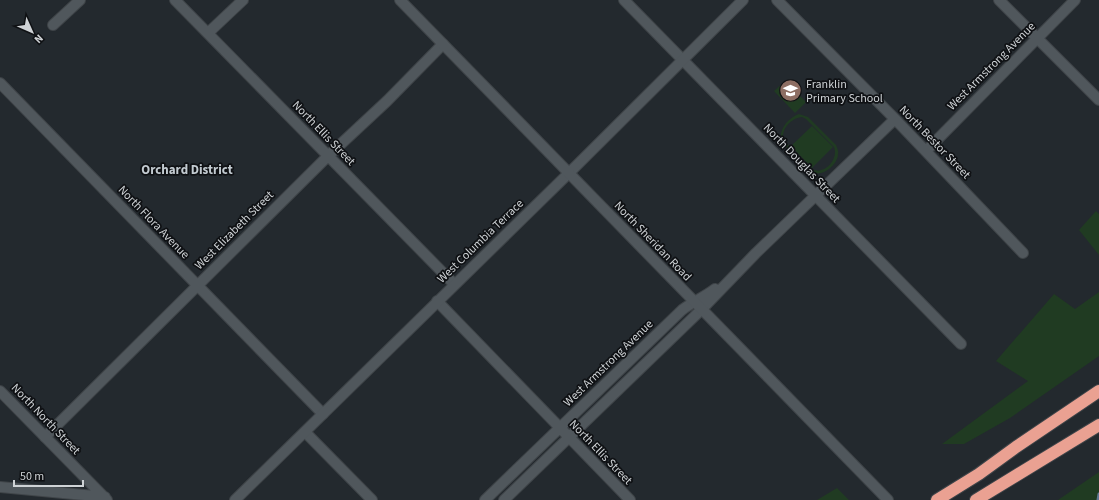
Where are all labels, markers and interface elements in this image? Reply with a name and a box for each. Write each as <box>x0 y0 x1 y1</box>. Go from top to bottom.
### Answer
north arrow <box>12 12 52 52</box>
street label: West Armstrong Avenue <box>943 18 1039 114</box>
text: N <box>31 31 47 47</box>
place label: Franklin Primary School <box>806 76 883 107</box>
school or university icon: Franklin Primary School <box>778 78 804 104</box>
street label: North Ellis Street <box>288 97 359 170</box>
street label: North Bestor Street <box>895 102 974 183</box>
street label: North Douglas Street <box>759 120 844 207</box>
district label: Orchard District <box>141 161 233 179</box>
street label: North Flora Avenue <box>114 182 193 263</box>
street label: West Elizabeth Street <box>191 187 278 274</box>
street label: West Columbia Terrace <box>433 195 527 287</box>
street label: North Sheridan Road <box>610 198 695 285</box>
street label: West Armstrong Avenue <box>560 316 657 411</box>
street label: North North Street <box>7 380 84 459</box>
street label: North Ellis Street <box>565 416 636 489</box>
scale bar <box>14 462 83 488</box>
text: 50 m <box>20 468 44 485</box>

